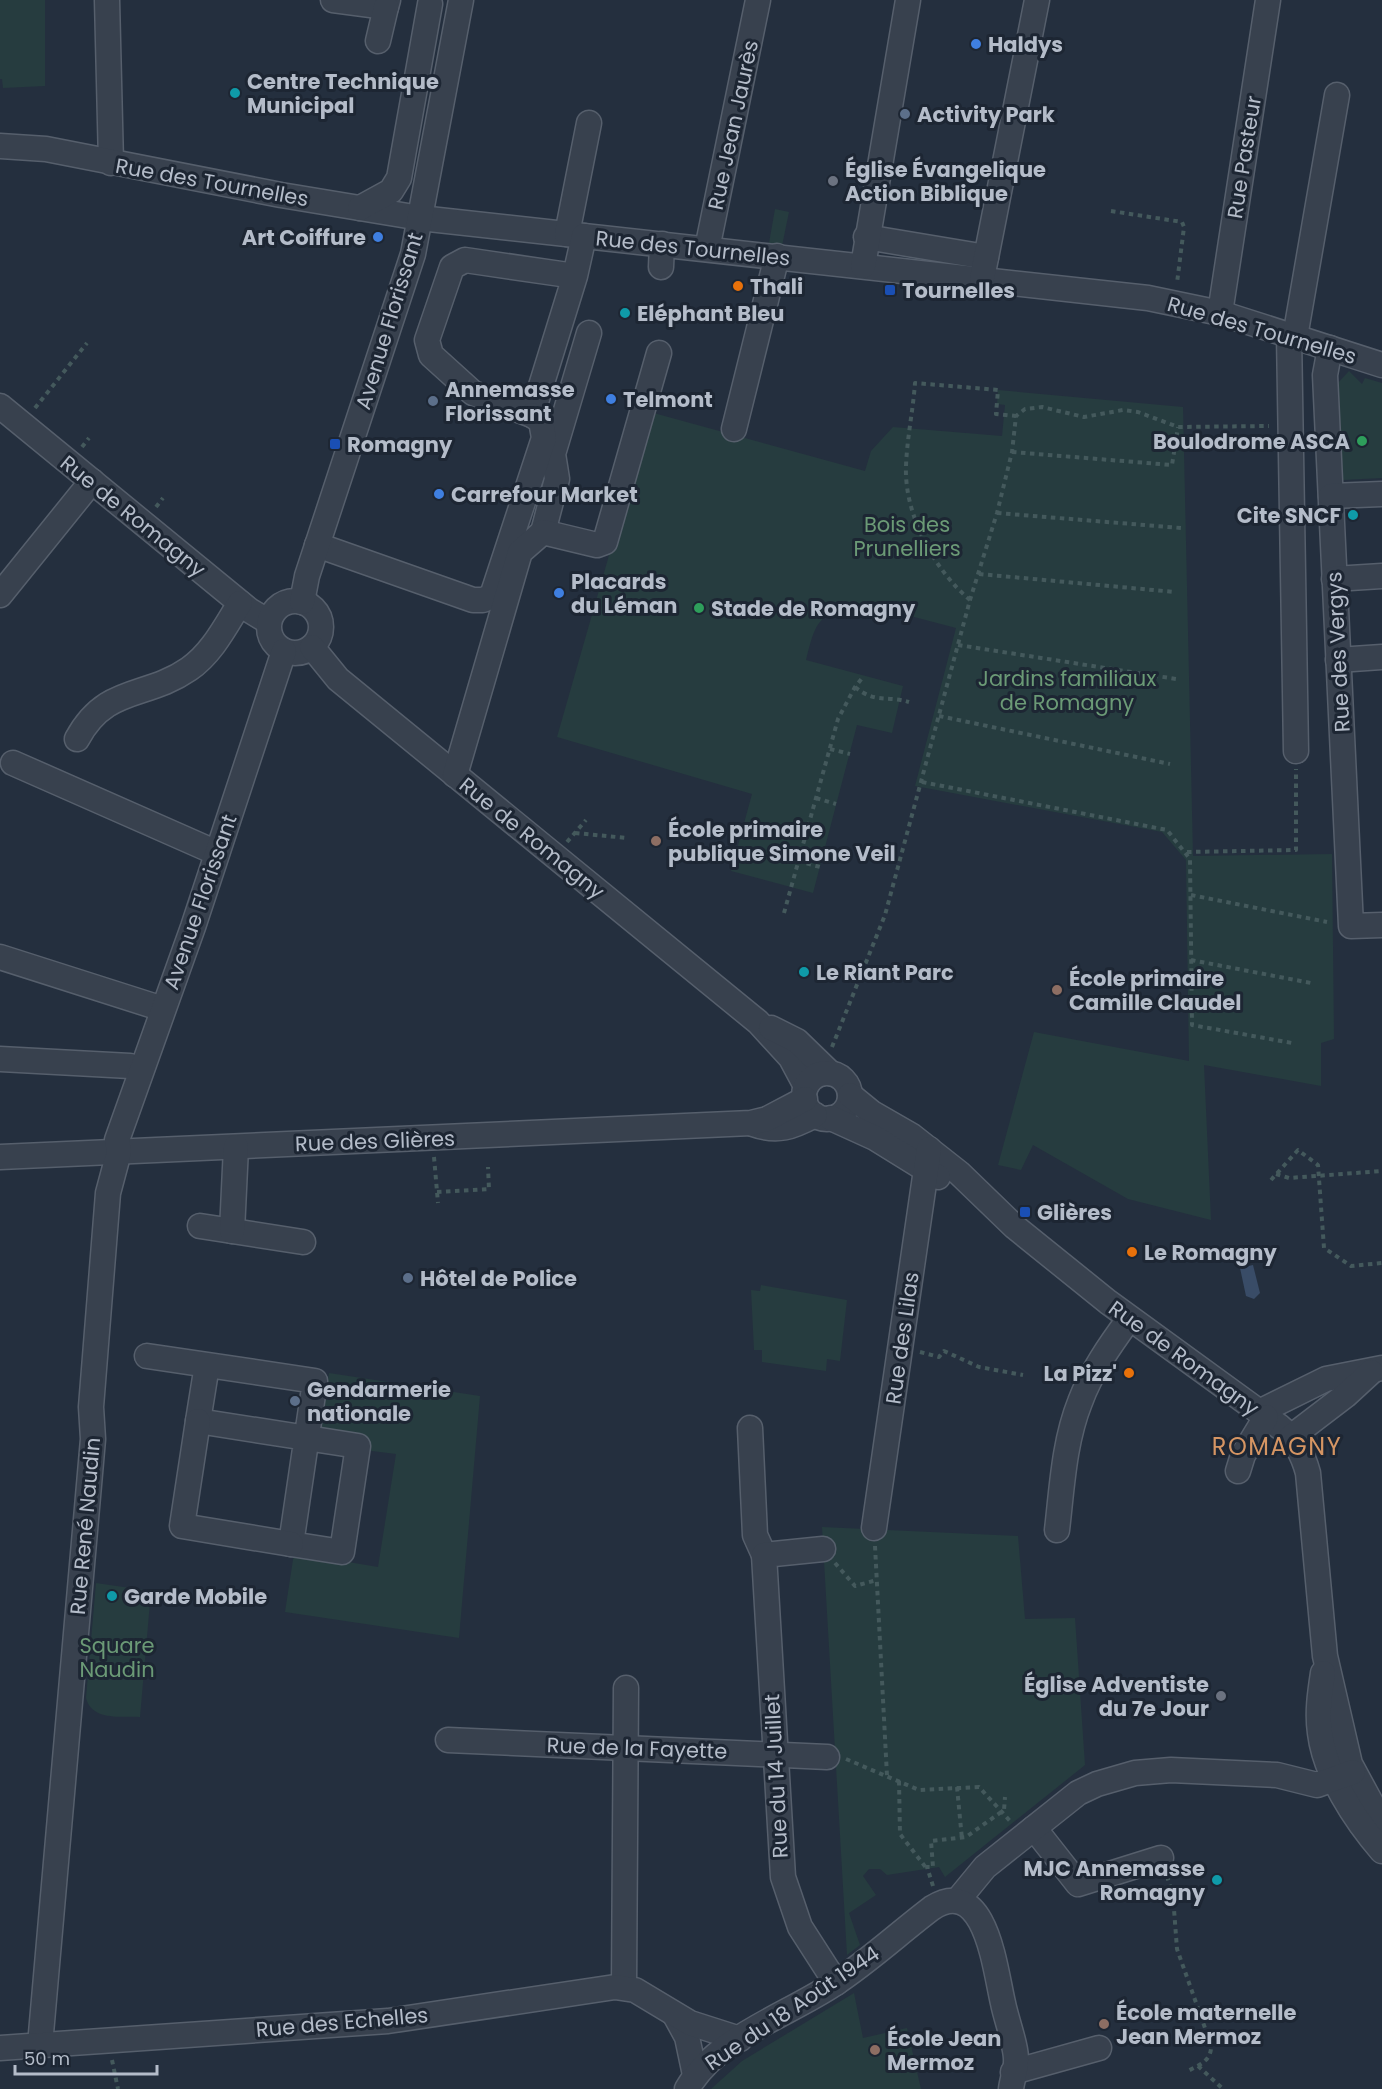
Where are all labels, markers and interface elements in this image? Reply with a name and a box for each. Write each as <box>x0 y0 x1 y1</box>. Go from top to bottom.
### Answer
place label: Haldys <box>988 30 1063 59</box>
street label: Rue Jean Jaurès <box>701 37 765 213</box>
marker: Haldys <box>969 37 983 51</box>
place label: Centre Technique Municipal <box>247 67 439 120</box>
marker: Centre Technique Municipal <box>228 86 242 100</box>
street label: Rue Pasteur <box>1220 93 1268 221</box>
place label: Activity Park <box>917 100 1055 129</box>
marker: Activity Park <box>898 107 912 121</box>
street label: Rue des Tournelles <box>113 151 311 213</box>
place label: Église Évangelique Action Biblique <box>845 155 1046 208</box>
marker: Église Évangelique Action Biblique <box>826 174 840 188</box>
place label: Art Coiffure <box>242 223 366 252</box>
street label: Rue des Tournelles <box>594 223 792 273</box>
street label: Avenue Florissant <box>348 229 430 413</box>
marker: Art Coiffure <box>371 230 385 244</box>
place label: Thali <box>750 272 803 301</box>
place label: Tournelles <box>902 276 1015 305</box>
marker: Thali <box>731 279 745 293</box>
marker: Tournelles <box>883 283 897 297</box>
street label: Rue des Tournelles <box>1164 289 1360 371</box>
place label: Eléphant Bleu <box>637 299 784 328</box>
marker: Eléphant Bleu <box>618 306 632 320</box>
place label: Annemasse Florissant <box>445 375 575 428</box>
place label: Telmont <box>623 385 713 414</box>
marker: Telmont <box>604 392 618 406</box>
marker: Annemasse Florissant <box>426 394 440 408</box>
place label: Boulodrome ASCA <box>1153 427 1351 456</box>
place label: Romagny <box>347 430 453 459</box>
marker: Boulodrome ASCA <box>1355 434 1369 448</box>
marker: Romagny <box>328 437 342 451</box>
street label: Rue de Romagny <box>54 448 212 584</box>
place label: Carrefour Market <box>451 480 638 509</box>
marker: Carrefour Market <box>432 487 446 501</box>
place label: Cite SNCF <box>1237 501 1341 530</box>
marker: Cite SNCF <box>1346 508 1360 522</box>
park label: Bois des Prunelliers <box>853 510 961 563</box>
place label: Placards du Léman <box>571 567 677 620</box>
street label: Rue des Vergys <box>1319 571 1357 733</box>
marker: Placards du Léman <box>552 586 566 600</box>
place label: Stade de Romagny <box>711 594 916 623</box>
marker: Stade de Romagny <box>692 601 706 615</box>
park label: Jardins familiaux de Romagny <box>978 664 1156 717</box>
street label: Rue de Romagny <box>453 770 611 906</box>
street label: Avenue Florissant <box>156 810 244 994</box>
place label: École primaire publique Simone Veil <box>668 815 896 868</box>
marker: École primaire publique Simone Veil <box>649 834 663 848</box>
place label: Le Riant Parc <box>816 958 954 987</box>
place label: École primaire Camille Claudel <box>1069 964 1241 1017</box>
marker: Le Riant Parc <box>797 965 811 979</box>
marker: École primaire Camille Claudel <box>1050 983 1064 997</box>
street label: Rue des Glières <box>294 1124 456 1158</box>
place label: Glières <box>1037 1198 1112 1227</box>
marker: Glières <box>1018 1205 1032 1219</box>
place label: Le Romagny <box>1144 1238 1277 1267</box>
marker: Le Romagny <box>1125 1245 1139 1259</box>
place label: Hôtel de Police <box>420 1264 577 1293</box>
street label: Rue des Lilas <box>878 1270 926 1406</box>
marker: Hôtel de Police <box>401 1271 415 1285</box>
street label: Rue de Romagny <box>1103 1294 1265 1422</box>
place label: La Pizz' <box>1044 1359 1117 1388</box>
marker: La Pizz' <box>1122 1366 1136 1380</box>
place label: Gendarmerie nationale <box>307 1375 451 1428</box>
marker: Gendarmerie nationale <box>288 1394 302 1408</box>
district label: ROMAGNY <box>1212 1430 1342 1463</box>
street label: Rue René Naudin <box>63 1436 107 1616</box>
place label: Garde Mobile <box>124 1582 267 1611</box>
marker: Garde Mobile <box>105 1589 119 1603</box>
park label: Square Naudin <box>79 1631 155 1684</box>
place label: Église Adventiste du 7e Jour <box>1024 1670 1209 1723</box>
marker: Église Adventiste du 7e Jour <box>1214 1689 1228 1703</box>
street label: Rue du 14 Juillet <box>757 1693 795 1859</box>
street label: Rue de la Fayette <box>546 1730 728 1766</box>
place label: MJC Annemasse Romagny <box>1024 1854 1206 1907</box>
marker: MJC Annemasse Romagny <box>1210 1873 1224 1887</box>
street label: Rue du 18 Août 1944 <box>699 1939 885 2077</box>
place label: École maternelle Jean Mermoz <box>1116 1998 1296 2051</box>
street label: Rue des Echelles <box>255 2000 429 2044</box>
marker: École maternelle Jean Mermoz <box>1097 2017 1111 2031</box>
place label: École Jean Mermoz <box>887 2024 1002 2077</box>
scale bar <box>15 2038 158 2076</box>
marker: École Jean Mermoz <box>868 2043 882 2057</box>
text: 50 m <box>24 2046 70 2071</box>

